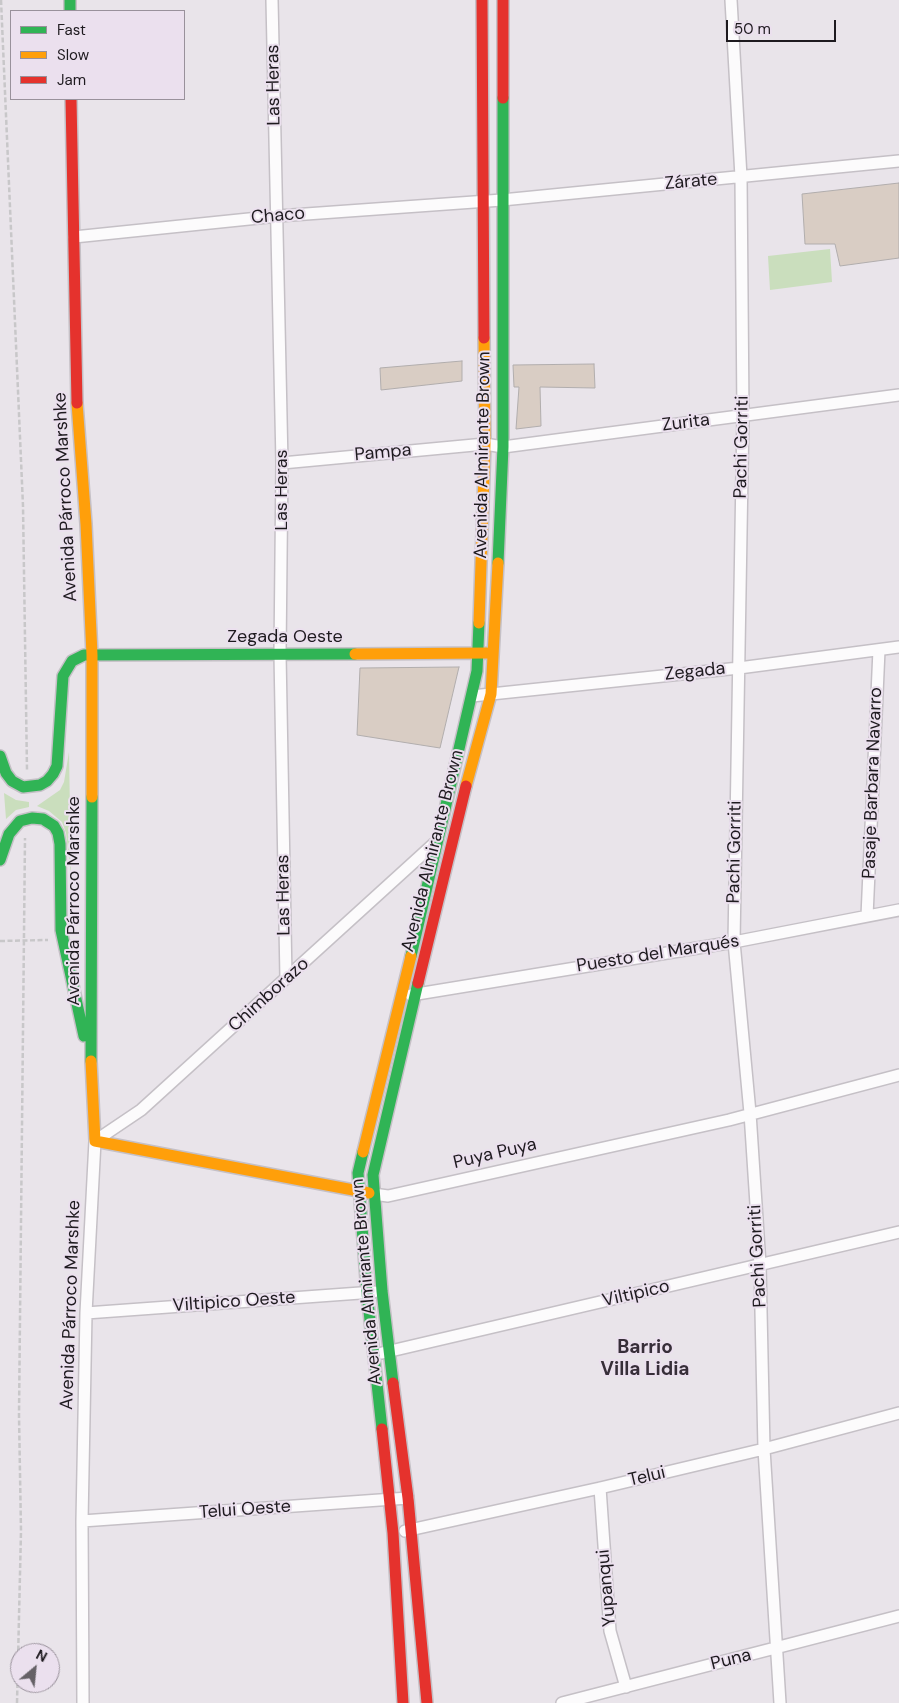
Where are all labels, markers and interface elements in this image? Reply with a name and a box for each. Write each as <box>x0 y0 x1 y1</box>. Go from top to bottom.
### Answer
legend <box>10 10 185 100</box>
scale bar <box>729 10 839 42</box>
text: 50 m <box>734 19 771 39</box>
text: Fast <box>57 20 86 40</box>
street label: Las Heras <box>262 44 286 126</box>
text: Slow <box>57 45 89 65</box>
text: Jam <box>57 70 86 90</box>
street label: Zárate <box>664 169 718 195</box>
street label: Chaco <box>250 203 306 229</box>
street label: Avenida Almirante Brown <box>470 351 496 559</box>
street label: Avenida Párroco Marshke <box>50 392 82 602</box>
street label: Pachi Gorriti <box>730 395 754 499</box>
street label: Zurita <box>661 409 711 437</box>
street label: Pampa <box>354 440 412 466</box>
street label: Las Heras <box>271 449 293 531</box>
street label: Zegada Oeste <box>227 626 343 648</box>
street label: Zegada <box>664 658 726 686</box>
street label: Pasaje Barbara Navarro <box>859 687 887 879</box>
street label: Avenida Almirante Brown <box>397 748 469 954</box>
street label: Avenida Párroco Marshke <box>63 796 85 1006</box>
street label: Pachi Gorriti <box>723 800 747 904</box>
street label: Las Heras <box>272 854 296 936</box>
street label: Puesto del Marqués <box>575 930 741 978</box>
street label: Chimborazo <box>224 953 314 1037</box>
street label: Puya Puya <box>451 1134 539 1174</box>
street label: Avenida Almirante Brown <box>347 1178 387 1386</box>
street label: Avenida Párroco Marshke <box>57 1200 85 1410</box>
street label: Pachi Gorriti <box>745 1204 771 1308</box>
street label: Viltipico <box>600 1276 672 1312</box>
street label: Viltipico Oeste <box>172 1287 296 1317</box>
district label: Barrio Villa Lidia <box>601 1337 689 1381</box>
street label: Telui <box>626 1462 668 1492</box>
street label: Telui Oeste <box>198 1496 292 1524</box>
street label: Yupanqui <box>593 1548 621 1628</box>
north arrow <box>10 1643 60 1693</box>
text: N <box>33 1645 50 1666</box>
street label: Puna <box>709 1645 753 1675</box>

